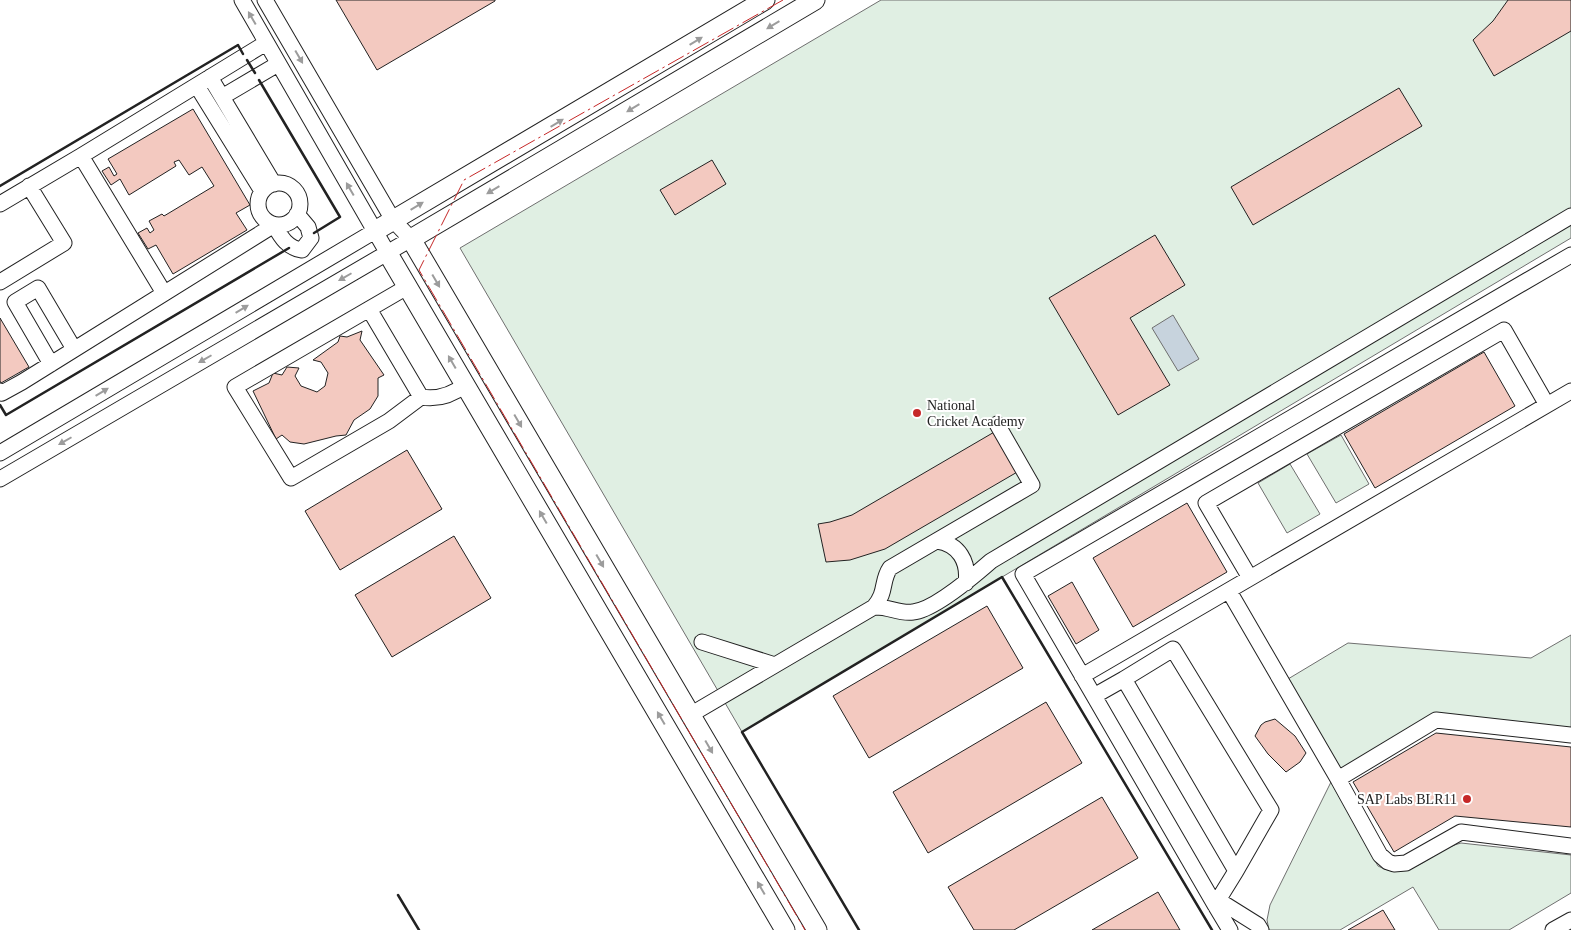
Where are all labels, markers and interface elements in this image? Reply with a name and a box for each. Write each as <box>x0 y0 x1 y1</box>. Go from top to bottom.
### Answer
one-way arrow <box>247 11 256 24</box>
one-way arrow <box>767 20 780 29</box>
one-way arrow <box>690 36 703 45</box>
one-way arrow <box>294 51 303 64</box>
one-way arrow <box>627 103 640 112</box>
one-way arrow <box>550 119 563 128</box>
one-way arrow <box>346 182 355 195</box>
one-way arrow <box>487 186 500 195</box>
one-way arrow <box>410 202 423 211</box>
one-way arrow <box>339 272 352 281</box>
one-way arrow <box>431 275 440 288</box>
one-way arrow <box>236 305 249 314</box>
one-way arrow <box>198 355 211 364</box>
one-way arrow <box>447 355 456 369</box>
one-way arrow <box>96 388 109 397</box>
place label: National Cricket Academy <box>927 398 1025 429</box>
marker: National Cricket Academy <box>911 407 923 419</box>
one-way arrow <box>514 414 522 429</box>
one-way arrow <box>58 437 71 446</box>
one-way arrow <box>538 511 547 524</box>
one-way arrow <box>596 555 605 568</box>
one-way arrow <box>656 711 665 724</box>
one-way arrow <box>705 740 714 753</box>
place label: SAP Labs BLR11 <box>1357 792 1457 807</box>
marker: SAP Labs BLR11 <box>1461 793 1473 805</box>
one-way arrow <box>756 881 765 895</box>

